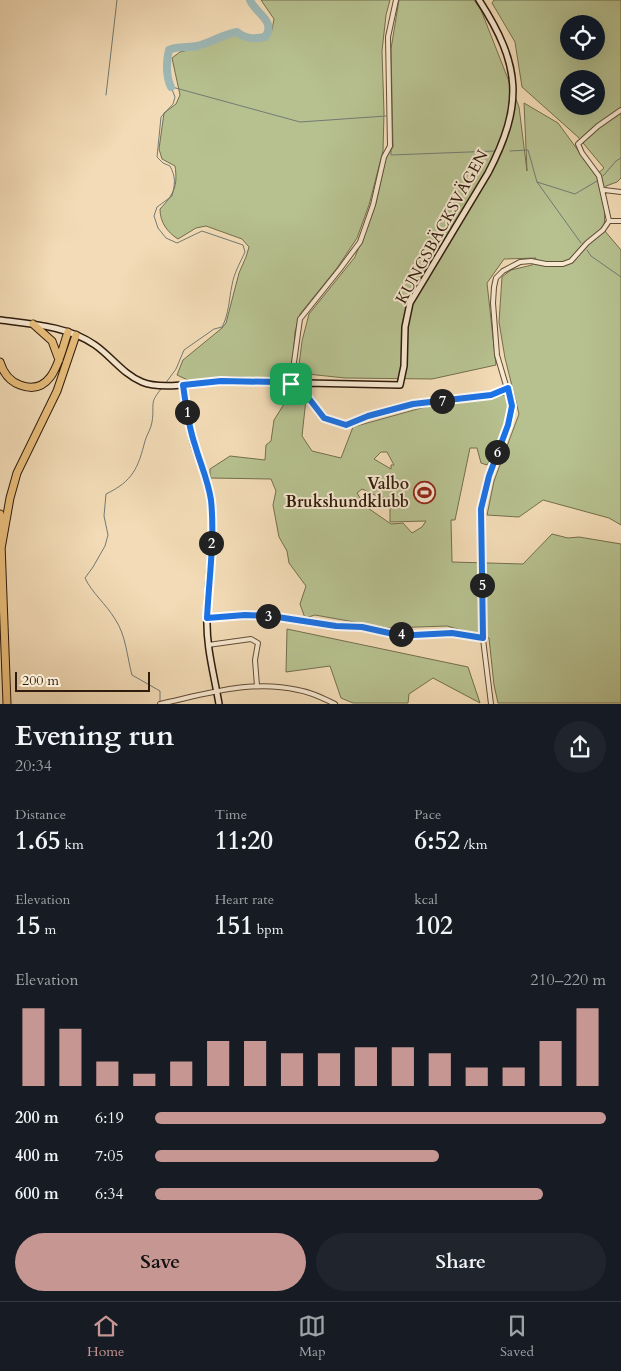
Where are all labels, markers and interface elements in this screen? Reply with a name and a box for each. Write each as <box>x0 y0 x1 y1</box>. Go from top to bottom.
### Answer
map controls <box>560 15 605 115</box>
button: locate <box>560 15 605 60</box>
button: layers <box>560 70 605 115</box>
street label: KUNGSBÄCKSVÄGEN <box>390 146 494 308</box>
pin <box>270 363 312 405</box>
icon: arrive <box>277 370 305 398</box>
pin: 7 <box>430 388 454 414</box>
text: 7 <box>439 392 446 411</box>
pin: 1 <box>174 400 200 424</box>
text: 1 <box>184 403 191 422</box>
pin: 6 <box>484 440 510 464</box>
text: 6 <box>494 443 501 462</box>
place label: Valbo Brukshundklubb <box>285 473 409 513</box>
sports icon: Valbo Brukshundklubb <box>413 481 437 505</box>
pin: 2 <box>198 530 224 556</box>
text: 2 <box>208 534 215 553</box>
pin: 5 <box>470 572 494 598</box>
text: 5 <box>479 576 486 595</box>
pin: 3 <box>256 604 280 628</box>
text: 3 <box>265 607 272 626</box>
pin: 4 <box>388 622 414 646</box>
text: 4 <box>398 625 405 644</box>
scale bar <box>15 668 150 692</box>
text: 200 m <box>22 671 59 690</box>
text: Evening run <box>15 717 174 755</box>
button: share <box>554 721 606 773</box>
text: 20:34 <box>15 755 52 777</box>
text: Distance <box>15 805 66 824</box>
text: Time <box>215 805 247 824</box>
text: Pace <box>414 805 441 824</box>
text: 1.65 <box>15 824 61 858</box>
text: 11:20 <box>215 824 273 858</box>
text: 6:52 <box>414 824 460 858</box>
text: km <box>61 835 84 854</box>
text: /km <box>460 835 488 854</box>
text: Elevation <box>15 890 71 909</box>
text: Heart rate <box>215 890 274 909</box>
text: kcal <box>414 890 438 909</box>
text: 15 <box>15 909 41 943</box>
text: 151 <box>215 909 253 943</box>
text: 102 <box>414 909 453 943</box>
text: m <box>41 920 56 939</box>
text: bpm <box>253 920 284 939</box>
text: Elevation <box>15 969 79 991</box>
text: 210–220 m <box>530 969 606 991</box>
text: 200 m <box>15 1107 59 1129</box>
text: 6:19 <box>95 1107 124 1129</box>
text: 400 m <box>15 1145 59 1167</box>
text: 7:05 <box>95 1145 124 1167</box>
text: 600 m <box>15 1183 59 1205</box>
text: 6:34 <box>95 1183 124 1205</box>
button: Save <box>15 1233 306 1291</box>
button: Share <box>316 1233 606 1291</box>
tab: Home <box>87 1312 124 1361</box>
tab: Map <box>298 1312 326 1361</box>
tab: Saved <box>500 1312 534 1361</box>

